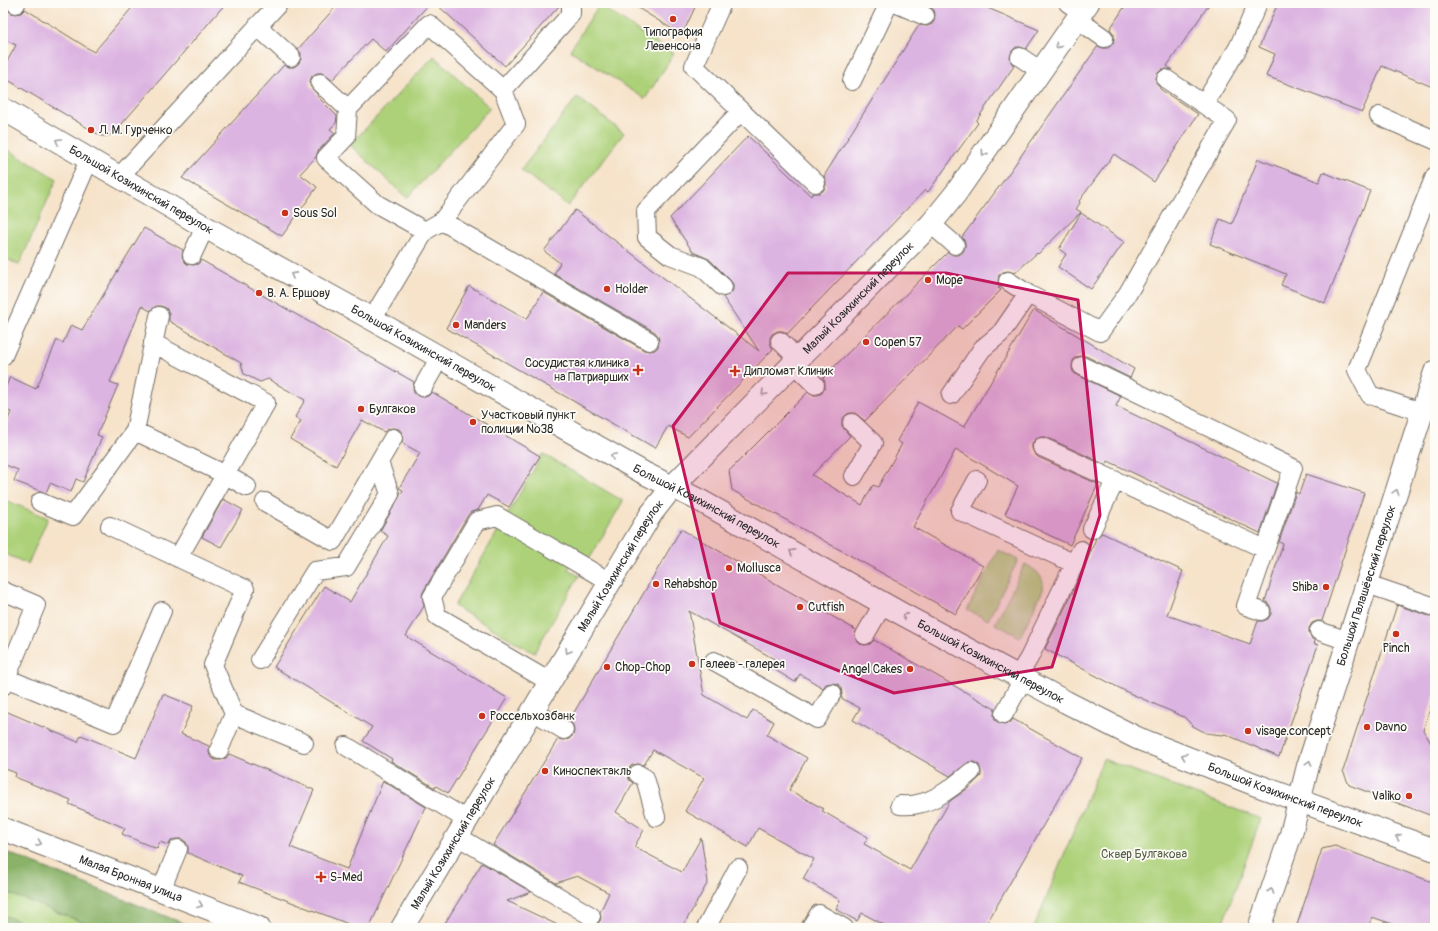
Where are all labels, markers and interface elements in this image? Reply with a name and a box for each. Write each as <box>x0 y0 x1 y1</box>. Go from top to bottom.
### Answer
marker: Типография Левенсона <box>668 14 678 24</box>
place label: Типография Левенсона <box>643 25 703 54</box>
one-way arrow <box>1056 42 1063 49</box>
place label: Л. М. Гурченко <box>98 123 173 138</box>
marker: Л. М. Гурченко <box>86 125 96 135</box>
one-way arrow <box>55 139 62 146</box>
street label: Большой Козихинский переулок <box>66 142 216 238</box>
one-way arrow <box>981 149 989 156</box>
place label: Sous Sol <box>293 206 337 221</box>
marker: Sous Sol <box>280 208 290 218</box>
street label: Малый Козихинский переулок <box>800 238 917 357</box>
one-way arrow <box>289 272 297 280</box>
place label: Море <box>936 273 963 288</box>
marker: Море <box>923 275 933 285</box>
place label: Holder <box>615 282 649 297</box>
marker: Holder <box>602 284 612 294</box>
place label: В. А. Ершову <box>267 286 330 301</box>
marker: В. А. Ершову <box>254 288 264 298</box>
street label: Большой Козихинский переулок <box>348 301 499 395</box>
place label: Manders <box>464 318 507 333</box>
marker: Manders <box>451 320 461 330</box>
place label: Copen 57 <box>874 335 922 350</box>
marker: Copen 57 <box>861 337 871 347</box>
place label: Сосудистая клиника на Патриарших <box>525 356 629 385</box>
marker: Сосудистая клиника на Патриарших <box>632 364 644 376</box>
place label: Дипломат Клиник <box>743 364 834 379</box>
marker: Дипломат Клиник <box>729 365 741 377</box>
one-way arrow <box>761 388 769 396</box>
place label: Булгаков <box>369 402 416 417</box>
marker: Булгаков <box>356 404 366 414</box>
place label: Участковый пункт полиции №38 <box>481 408 576 437</box>
marker: Участковый пункт полиции №38 <box>468 417 478 427</box>
one-way arrow <box>610 453 617 460</box>
street label: Большой Козихинский переулок <box>630 461 783 551</box>
one-way arrow <box>1391 489 1400 496</box>
street label: Малый Козихинский переулок <box>574 497 667 635</box>
street label: Большой Палашёвский переулок <box>1333 503 1399 668</box>
one-way arrow <box>789 550 796 557</box>
place label: Mollusca <box>737 561 781 576</box>
marker: Mollusca <box>724 563 734 573</box>
place label: Rehabshop <box>664 577 718 592</box>
marker: Rehabshop <box>651 579 661 589</box>
place label: Shiba <box>1292 580 1318 595</box>
marker: Shiba <box>1321 582 1331 592</box>
place label: Cutfish <box>808 600 845 615</box>
marker: Cutfish <box>795 602 805 612</box>
one-way arrow <box>902 613 909 621</box>
street label: Большой Козихинский переулок <box>915 616 1067 707</box>
marker: Pinch <box>1391 629 1401 639</box>
place label: Pinch <box>1382 641 1410 656</box>
one-way arrow <box>566 647 573 654</box>
place label: Галеев - галерея <box>700 657 785 672</box>
marker: Галеев - галерея <box>687 659 697 669</box>
place label: Chop-Chop <box>615 660 671 675</box>
marker: Chop-Chop <box>602 662 612 672</box>
place label: Angel Cakes <box>841 662 903 677</box>
marker: Angel Cakes <box>905 664 915 674</box>
place label: Россельхозбанк <box>490 709 575 724</box>
marker: Россельхозбанк <box>477 711 487 721</box>
place label: Davno <box>1375 720 1408 735</box>
marker: Davno <box>1362 722 1372 732</box>
place label: visage.concept <box>1255 724 1331 739</box>
marker: visage.concept <box>1243 726 1253 736</box>
one-way arrow <box>1180 753 1187 761</box>
street label: Большой Козихинский переулок <box>1206 759 1365 831</box>
one-way arrow <box>1304 759 1313 766</box>
place label: Киноспектакль <box>553 764 632 779</box>
marker: Киноспектакль <box>540 766 550 776</box>
street label: Малый Козихинский переулок <box>407 774 499 912</box>
place label: Valiko <box>1372 789 1402 804</box>
marker: Valiko <box>1404 791 1414 801</box>
one-way arrow <box>1395 833 1402 841</box>
one-way arrow <box>36 839 43 847</box>
park label: Сквер Булгакова <box>1101 847 1187 862</box>
street label: Малая Бронная улица <box>77 852 185 905</box>
place label: S-Med <box>330 870 363 885</box>
marker: S-Med <box>315 871 327 883</box>
one-way arrow <box>1266 888 1275 895</box>
one-way arrow <box>195 900 203 908</box>

